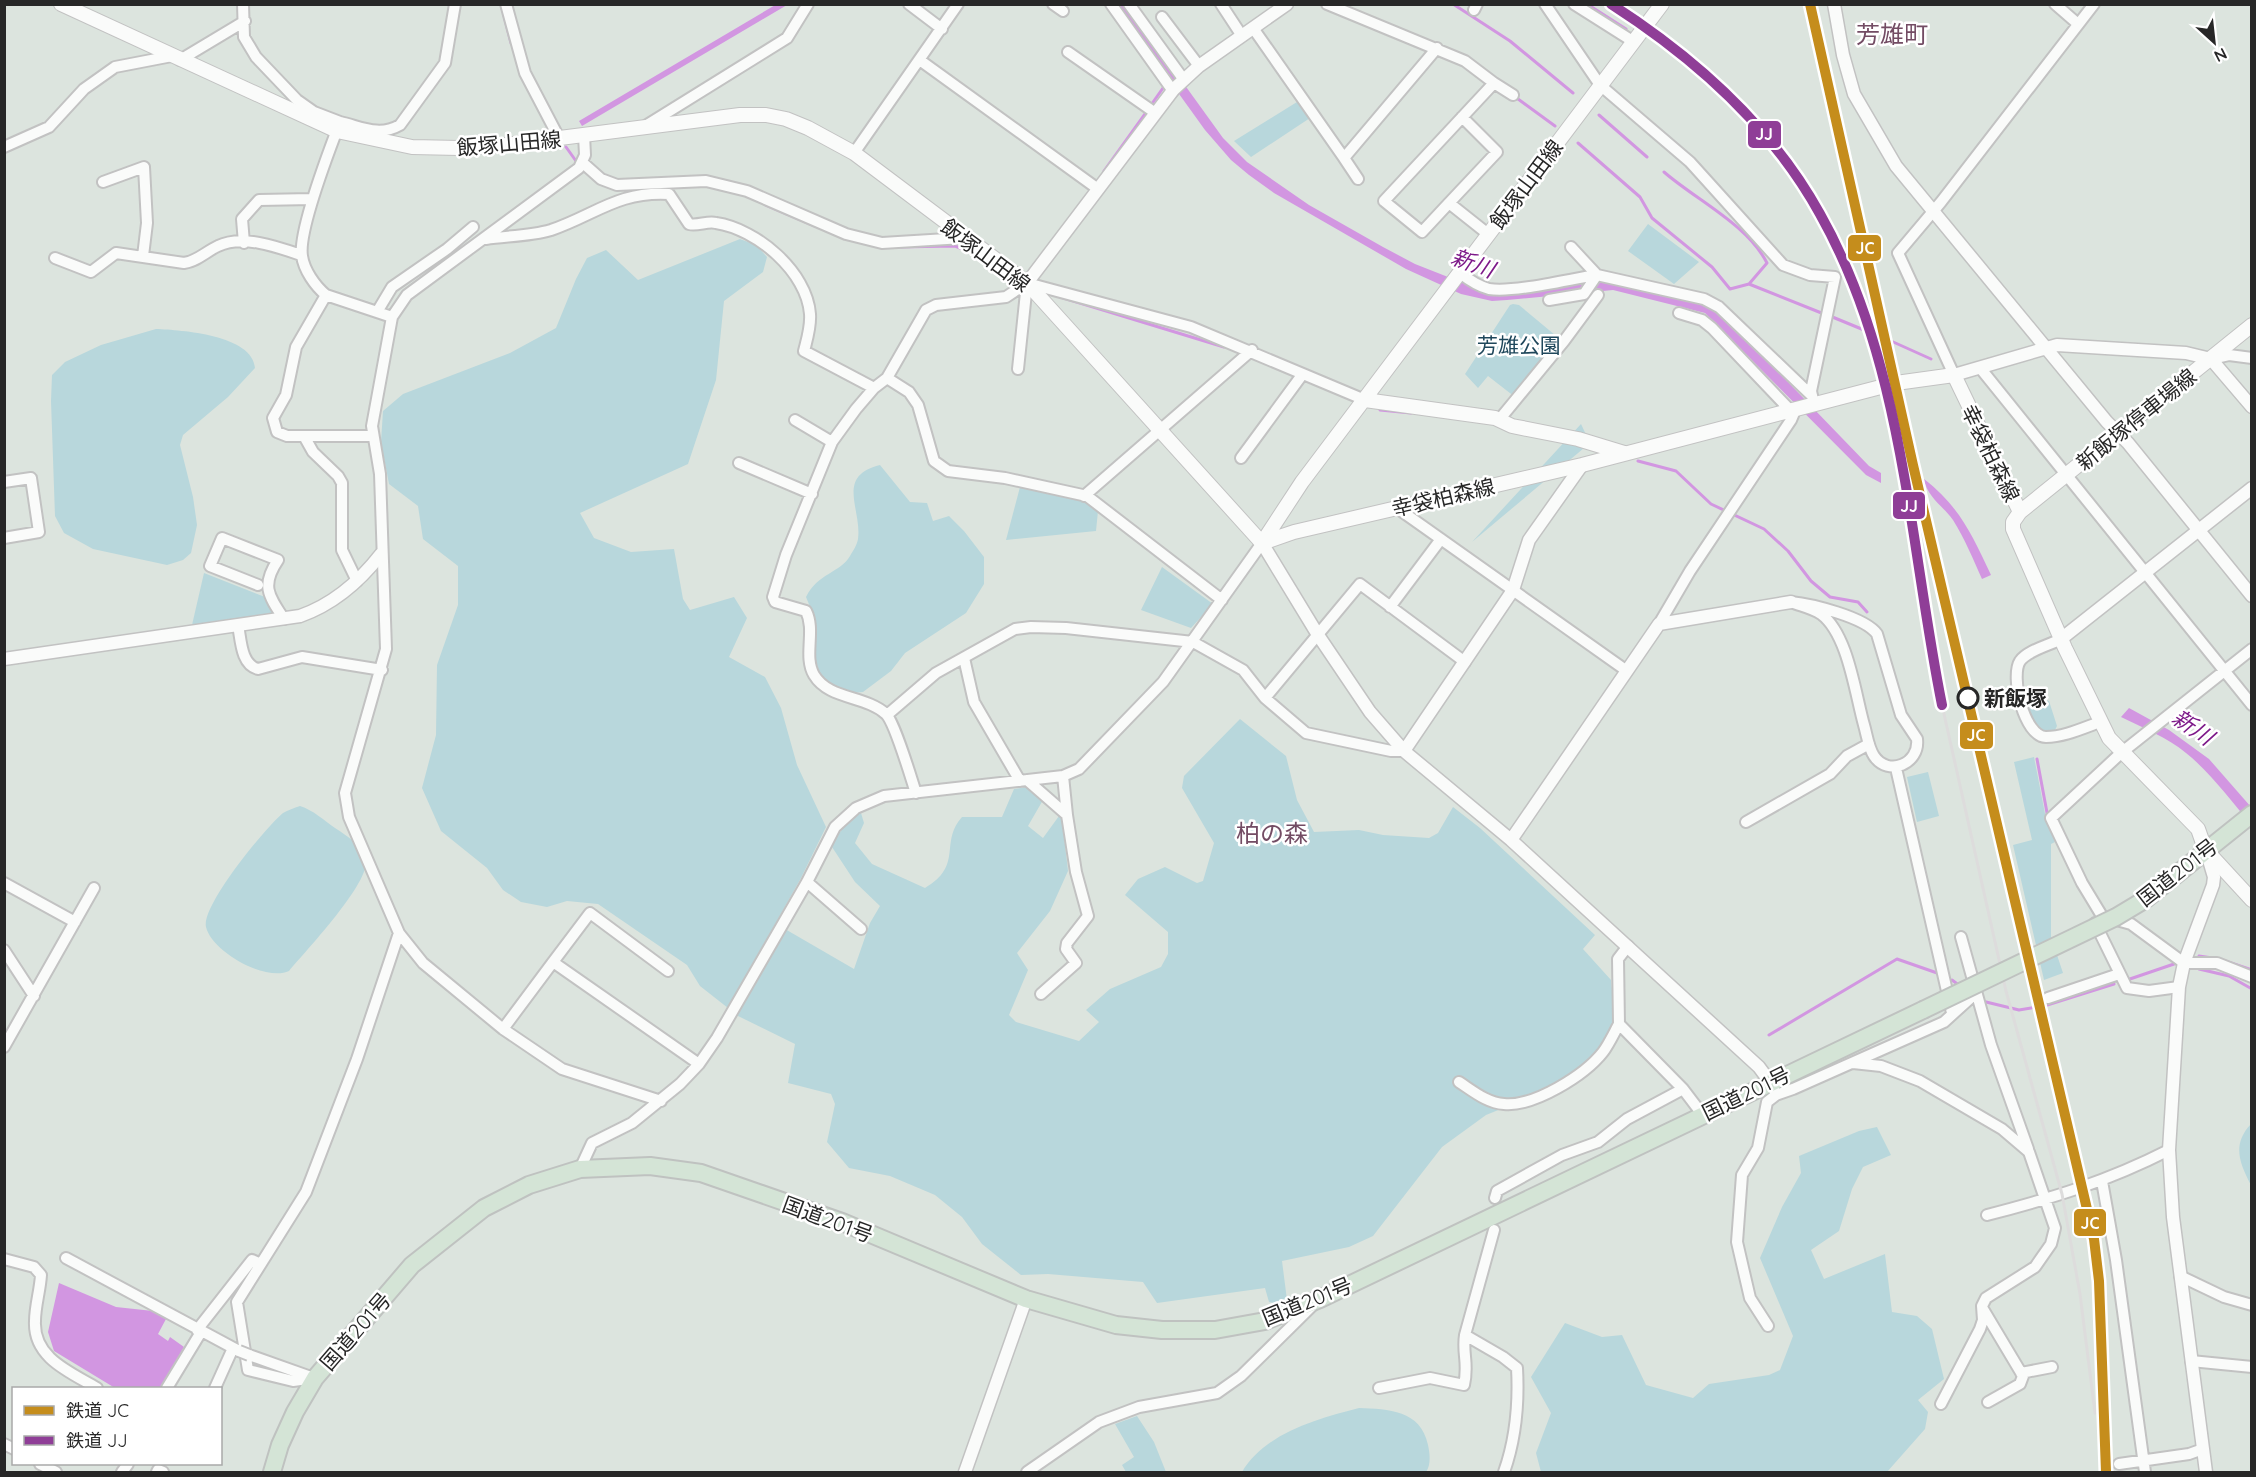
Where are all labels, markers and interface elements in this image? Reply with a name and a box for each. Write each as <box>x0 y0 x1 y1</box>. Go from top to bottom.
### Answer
north arrow <box>2184 12 2244 72</box>
district label: 芳雄町 <box>1856 19 1928 49</box>
text: N <box>2211 44 2231 67</box>
line badge: JJ <box>1747 120 1782 149</box>
text: JJ <box>1755 124 1773 144</box>
street label: 飯塚山田線 <box>456 125 562 161</box>
street label: 飯塚山田線 <box>1484 134 1568 234</box>
street label: 飯塚山田線 <box>936 213 1036 297</box>
line badge: JC <box>1847 234 1882 262</box>
text: JC <box>1856 238 1874 258</box>
water label: 新川 <box>1448 242 1500 284</box>
park label: 芳雄公園 <box>1477 332 1561 358</box>
street label: 新飯塚停車場線 <box>2071 363 2201 475</box>
street label: 幸袋柏森線 <box>1956 400 2026 506</box>
street label: 幸袋柏森線 <box>1389 473 1497 521</box>
line badge: JJ <box>1892 491 1926 520</box>
text: JJ <box>1900 496 1918 516</box>
place label: 新飯塚 <box>1984 685 2047 711</box>
marker: 新飯塚 <box>1957 687 1979 709</box>
water label: 新川 <box>2167 703 2221 752</box>
line badge: JC <box>1959 721 1994 750</box>
text: JC <box>1967 725 1985 745</box>
district label: 柏の森 <box>1236 818 1308 848</box>
street label: 国道201号 <box>2132 833 2222 911</box>
street label: 国道201号 <box>1698 1061 1794 1125</box>
street label: 国道201号 <box>779 1191 877 1247</box>
line badge: JC <box>2073 1208 2107 1237</box>
text: JC <box>2081 1213 2099 1233</box>
street label: 国道201号 <box>1258 1271 1356 1331</box>
street label: 国道201号 <box>314 1287 396 1375</box>
legend <box>12 1387 222 1465</box>
text: 鉄道 JC <box>66 1399 129 1422</box>
text: 鉄道 JJ <box>66 1429 128 1452</box>

